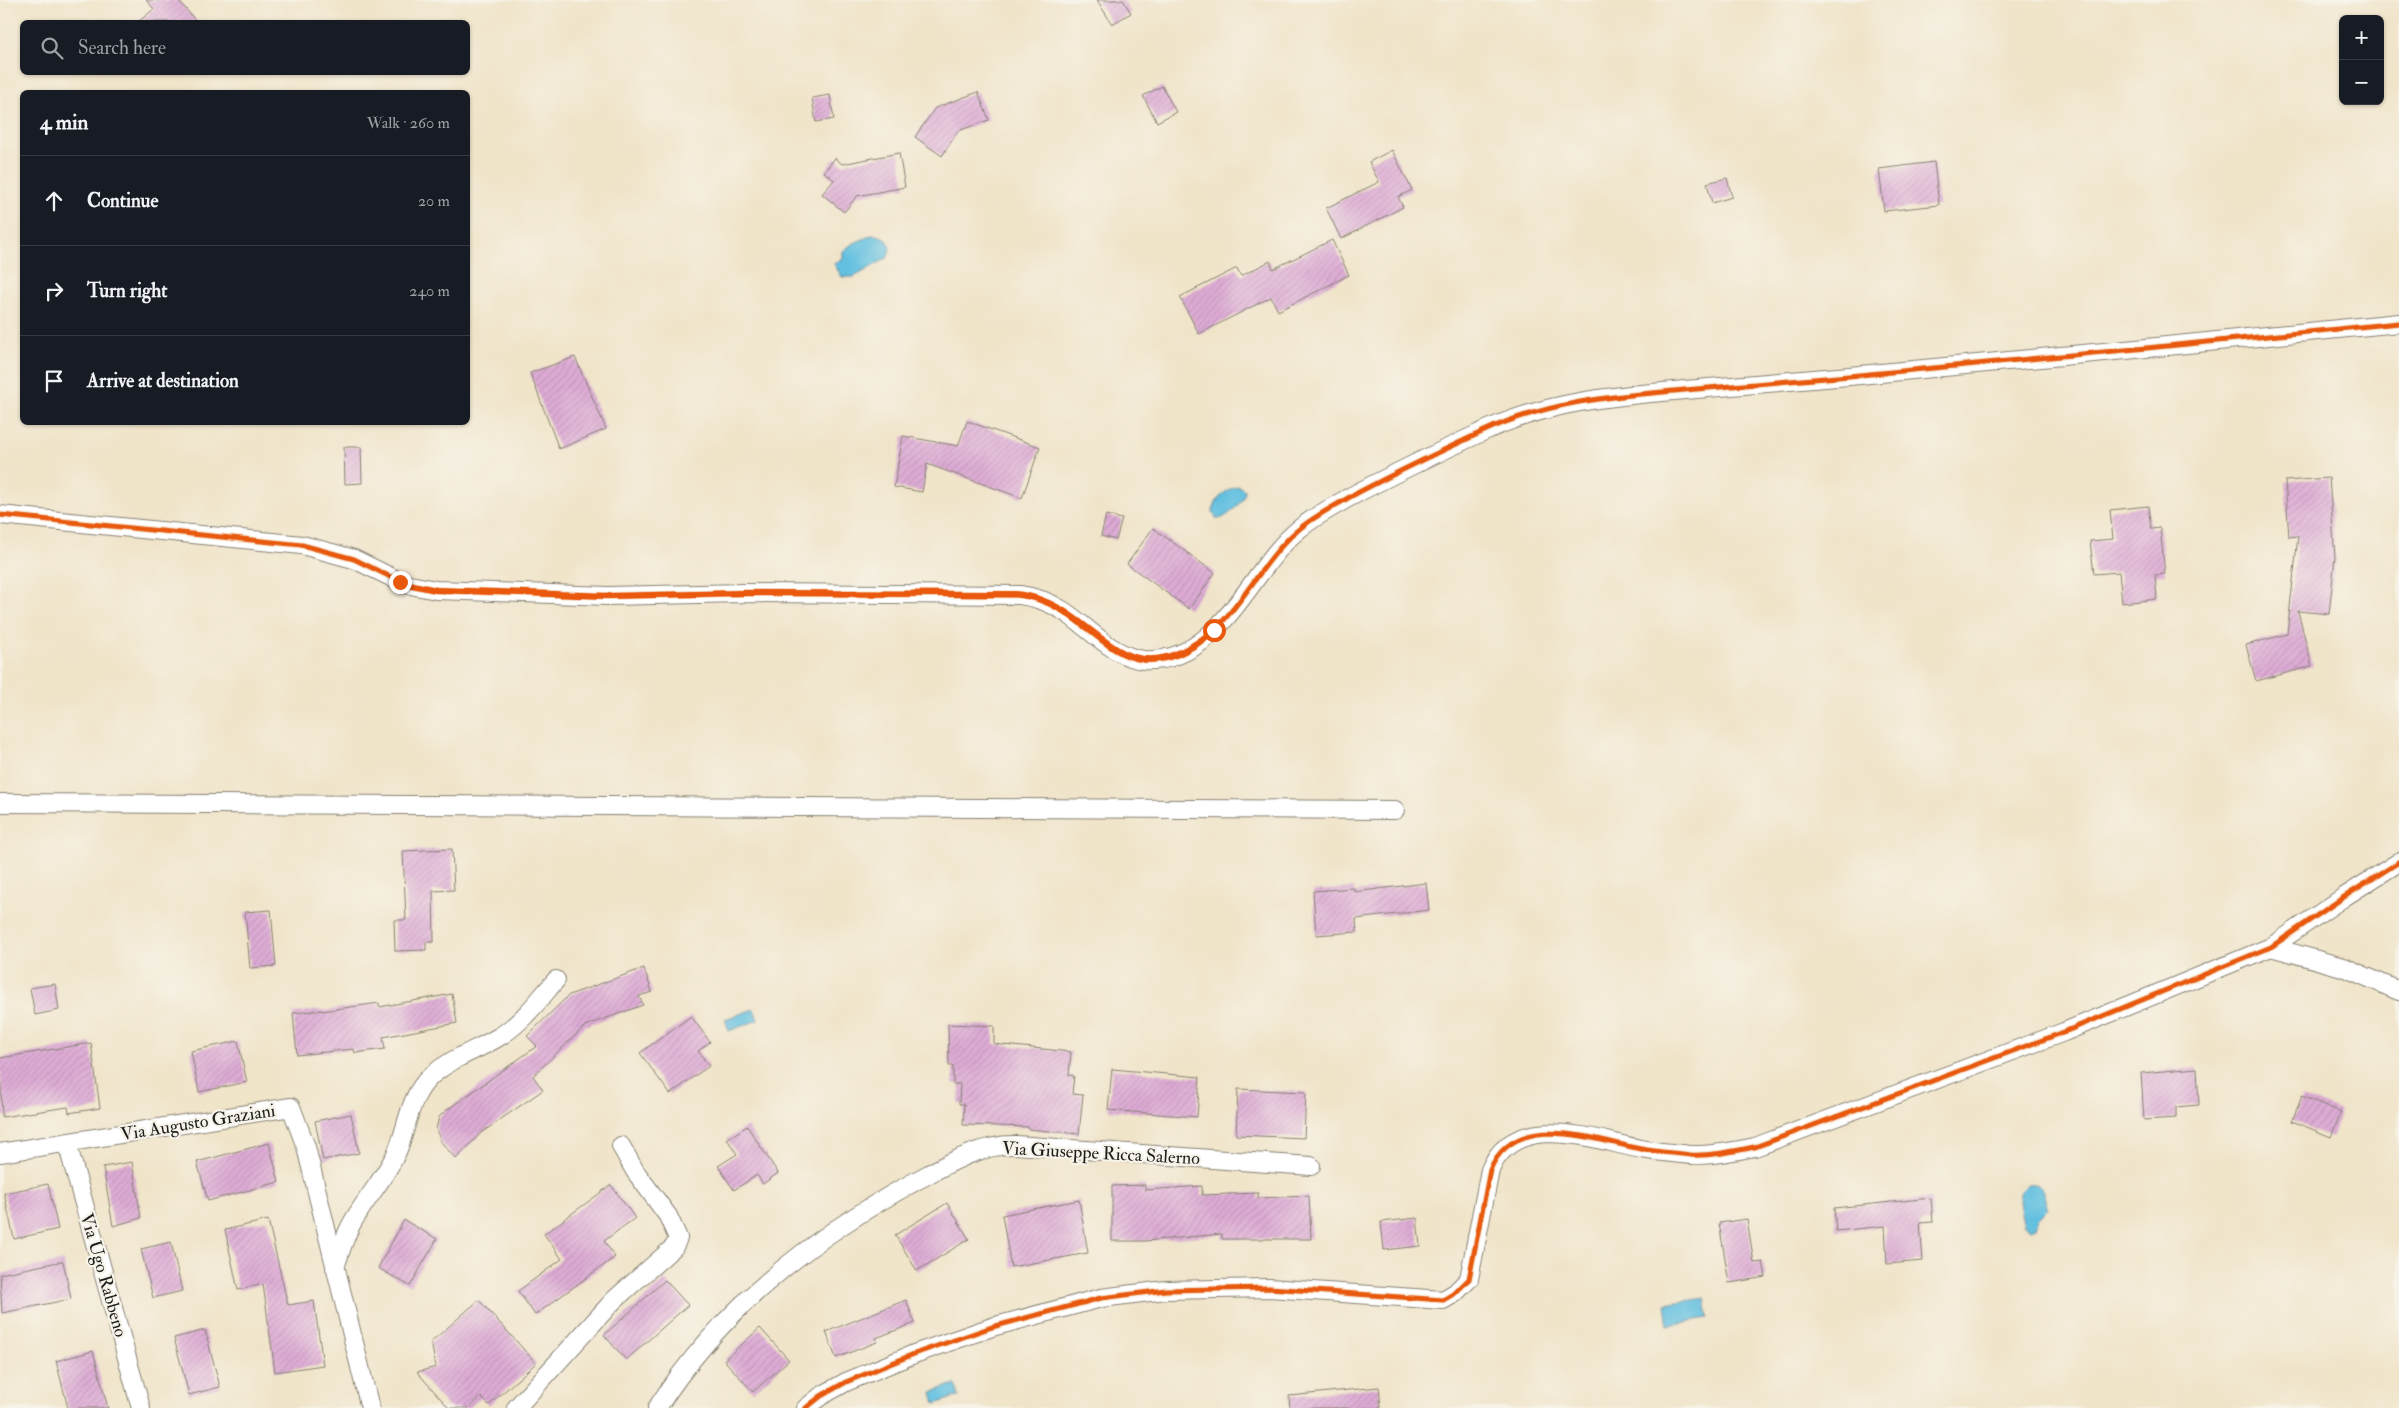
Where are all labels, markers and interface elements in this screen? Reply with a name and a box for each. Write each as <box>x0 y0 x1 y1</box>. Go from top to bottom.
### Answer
map controls <box>2339 15 2384 105</box>
button: + <box>2339 15 2384 60</box>
search box <box>20 20 470 75</box>
icon: search <box>38 34 66 62</box>
text: Search here <box>78 36 166 60</box>
button: − <box>2339 60 2384 105</box>
text: 4 min <box>40 109 88 136</box>
text: Walk · 260 m <box>367 113 450 133</box>
icon: ahead <box>40 187 68 215</box>
text: Continue <box>87 189 158 213</box>
text: 20 m <box>418 191 450 211</box>
icon: right <box>40 277 68 305</box>
text: Turn right <box>87 279 167 303</box>
text: 240 m <box>409 281 450 301</box>
icon: arrive <box>40 367 68 395</box>
text: Arrive at destination <box>87 369 239 393</box>
route end <box>389 571 412 594</box>
route start <box>1203 619 1226 642</box>
street label: Via Augusto Graziani <box>119 1099 277 1146</box>
street label: Via Giuseppe Ricca Salerno <box>1001 1137 1201 1170</box>
street label: Via Ugo Rabbeno <box>75 1211 132 1340</box>

